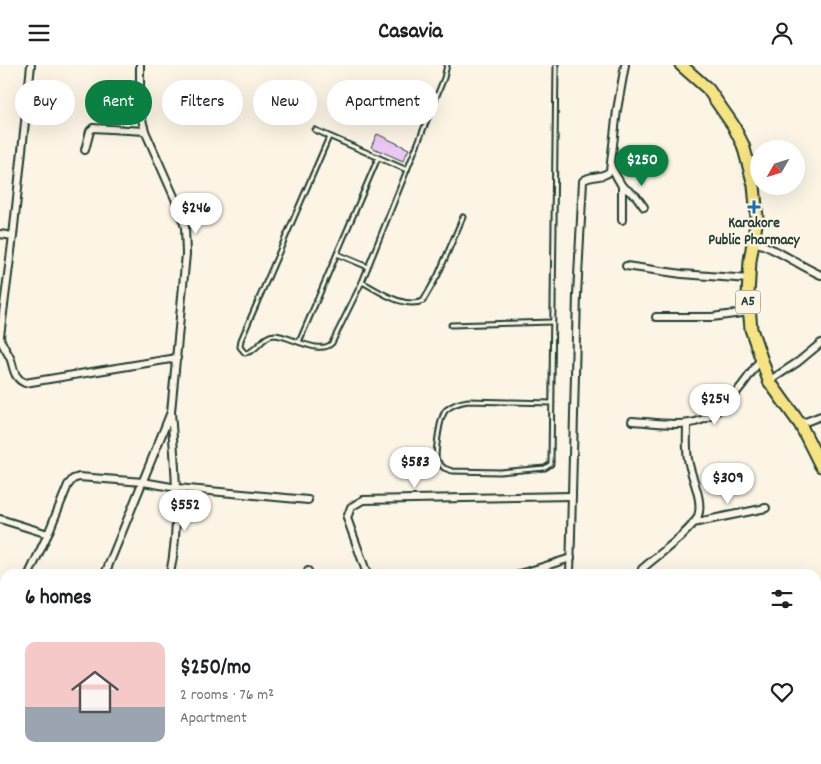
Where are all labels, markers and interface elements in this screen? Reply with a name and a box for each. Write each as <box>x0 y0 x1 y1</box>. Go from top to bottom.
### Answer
text: Casavia <box>378 17 443 48</box>
icon: menu <box>25 19 53 47</box>
icon: person <box>768 19 796 47</box>
chip: Buy <box>15 80 75 125</box>
chip: Rent <box>85 80 152 125</box>
chip: Filters <box>162 80 243 125</box>
chip: New <box>253 80 317 125</box>
chip: Apartment <box>327 80 438 125</box>
north arrow <box>750 140 805 195</box>
map controls <box>750 140 805 195</box>
pin: $250 <box>612 145 672 187</box>
text: $250 <box>626 149 658 172</box>
pin: $246 <box>166 193 226 235</box>
text: $246 <box>181 197 211 220</box>
marker: Karakore Public Pharmacy <box>748 201 760 213</box>
place label: Karakore Public Pharmacy <box>708 213 801 252</box>
road number: A5 <box>736 291 760 313</box>
pin: $254 <box>685 383 745 426</box>
text: $254 <box>700 388 730 411</box>
pin: $583 <box>385 447 445 489</box>
text: $583 <box>400 451 430 474</box>
pin: $309 <box>698 463 758 505</box>
text: $309 <box>712 467 744 490</box>
pin: $552 <box>155 489 215 532</box>
text: $552 <box>170 494 200 517</box>
text: 6 homes <box>25 584 92 614</box>
icon: filters <box>768 585 796 613</box>
text: $250/mo <box>180 654 251 684</box>
icon: home <box>65 662 125 722</box>
icon: heart <box>768 678 796 706</box>
text: 2 rooms · 76 m² <box>180 684 274 707</box>
text: Apartment <box>180 707 247 730</box>

